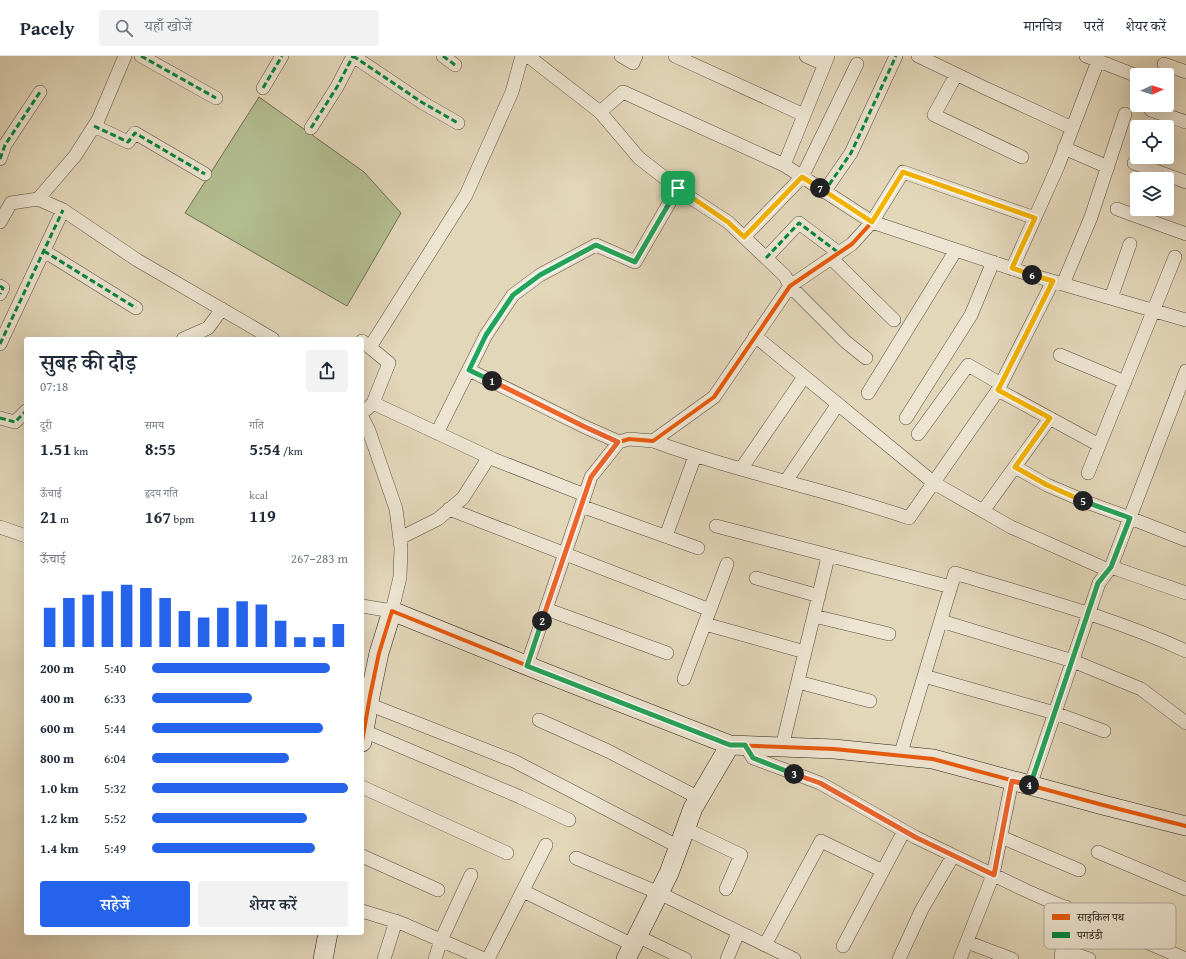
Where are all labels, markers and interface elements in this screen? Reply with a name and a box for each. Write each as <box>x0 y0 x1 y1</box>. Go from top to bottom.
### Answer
search box <box>99 10 379 46</box>
text: Pacely <box>20 14 75 42</box>
text: यहाँ खोजें <box>145 15 192 36</box>
text: मानचित्र <box>1024 16 1062 36</box>
text: परतें <box>1084 16 1104 36</box>
text: शेयर करें <box>1126 16 1166 36</box>
icon: search <box>113 17 135 39</box>
north arrow <box>1130 68 1174 112</box>
map controls <box>1130 68 1174 216</box>
button: locate <box>1130 120 1174 164</box>
pin <box>661 171 695 205</box>
button: layers <box>1130 172 1174 216</box>
icon: arrive <box>667 177 689 199</box>
pin: 7 <box>810 178 830 198</box>
text: 7 <box>817 180 823 196</box>
pin: 6 <box>1022 265 1042 285</box>
text: 6 <box>1029 267 1035 283</box>
text: सुबह की दौड़ <box>40 346 136 378</box>
button: share <box>306 350 348 392</box>
pin: 1 <box>482 371 502 391</box>
text: 1 <box>489 373 495 389</box>
text: 07:18 <box>40 377 68 396</box>
text: दूरी <box>40 417 52 433</box>
text: समय <box>145 417 164 433</box>
text: गति <box>249 417 264 433</box>
text: 1.51 <box>40 436 71 461</box>
text: 8:55 <box>145 436 176 461</box>
text: 5:54 <box>249 436 281 461</box>
text: km <box>71 443 88 459</box>
text: /km <box>281 443 303 459</box>
text: ऊँचाई <box>40 485 62 501</box>
text: हृदय गति <box>145 485 178 501</box>
text: kcal <box>249 487 268 503</box>
pin: 5 <box>1073 491 1093 511</box>
text: 5 <box>1080 493 1086 509</box>
text: 119 <box>249 503 276 528</box>
text: 21 <box>40 504 58 529</box>
text: 167 <box>145 504 171 529</box>
text: m <box>58 511 69 527</box>
text: bpm <box>171 511 194 527</box>
text: ऊँचाई <box>40 549 66 568</box>
text: 267–283 m <box>291 549 348 568</box>
pin: 2 <box>532 611 552 631</box>
text: 2 <box>539 613 545 629</box>
text: 200 m <box>40 659 74 678</box>
text: 5:40 <box>104 659 126 678</box>
text: 400 m <box>40 689 74 708</box>
text: 6:33 <box>104 689 126 708</box>
text: 600 m <box>40 719 74 738</box>
text: 5:44 <box>104 719 126 738</box>
text: 800 m <box>40 749 74 768</box>
text: 6:04 <box>104 749 126 768</box>
pin: 3 <box>784 764 804 784</box>
text: 3 <box>791 766 797 782</box>
pin: 4 <box>1019 775 1039 795</box>
text: 4 <box>1026 777 1032 793</box>
text: 1.0 km <box>40 779 79 798</box>
text: 5:32 <box>104 779 126 798</box>
text: 1.2 km <box>40 809 79 828</box>
text: 5:52 <box>104 809 126 828</box>
text: 1.4 km <box>40 839 79 858</box>
text: 5:49 <box>104 839 126 858</box>
button: सहेजें <box>40 881 190 927</box>
button: शेयर करें <box>198 881 348 927</box>
legend <box>1044 903 1176 949</box>
text: साइकिल पथ <box>1076 909 1125 925</box>
text: पगडंडी <box>1076 927 1104 943</box>

